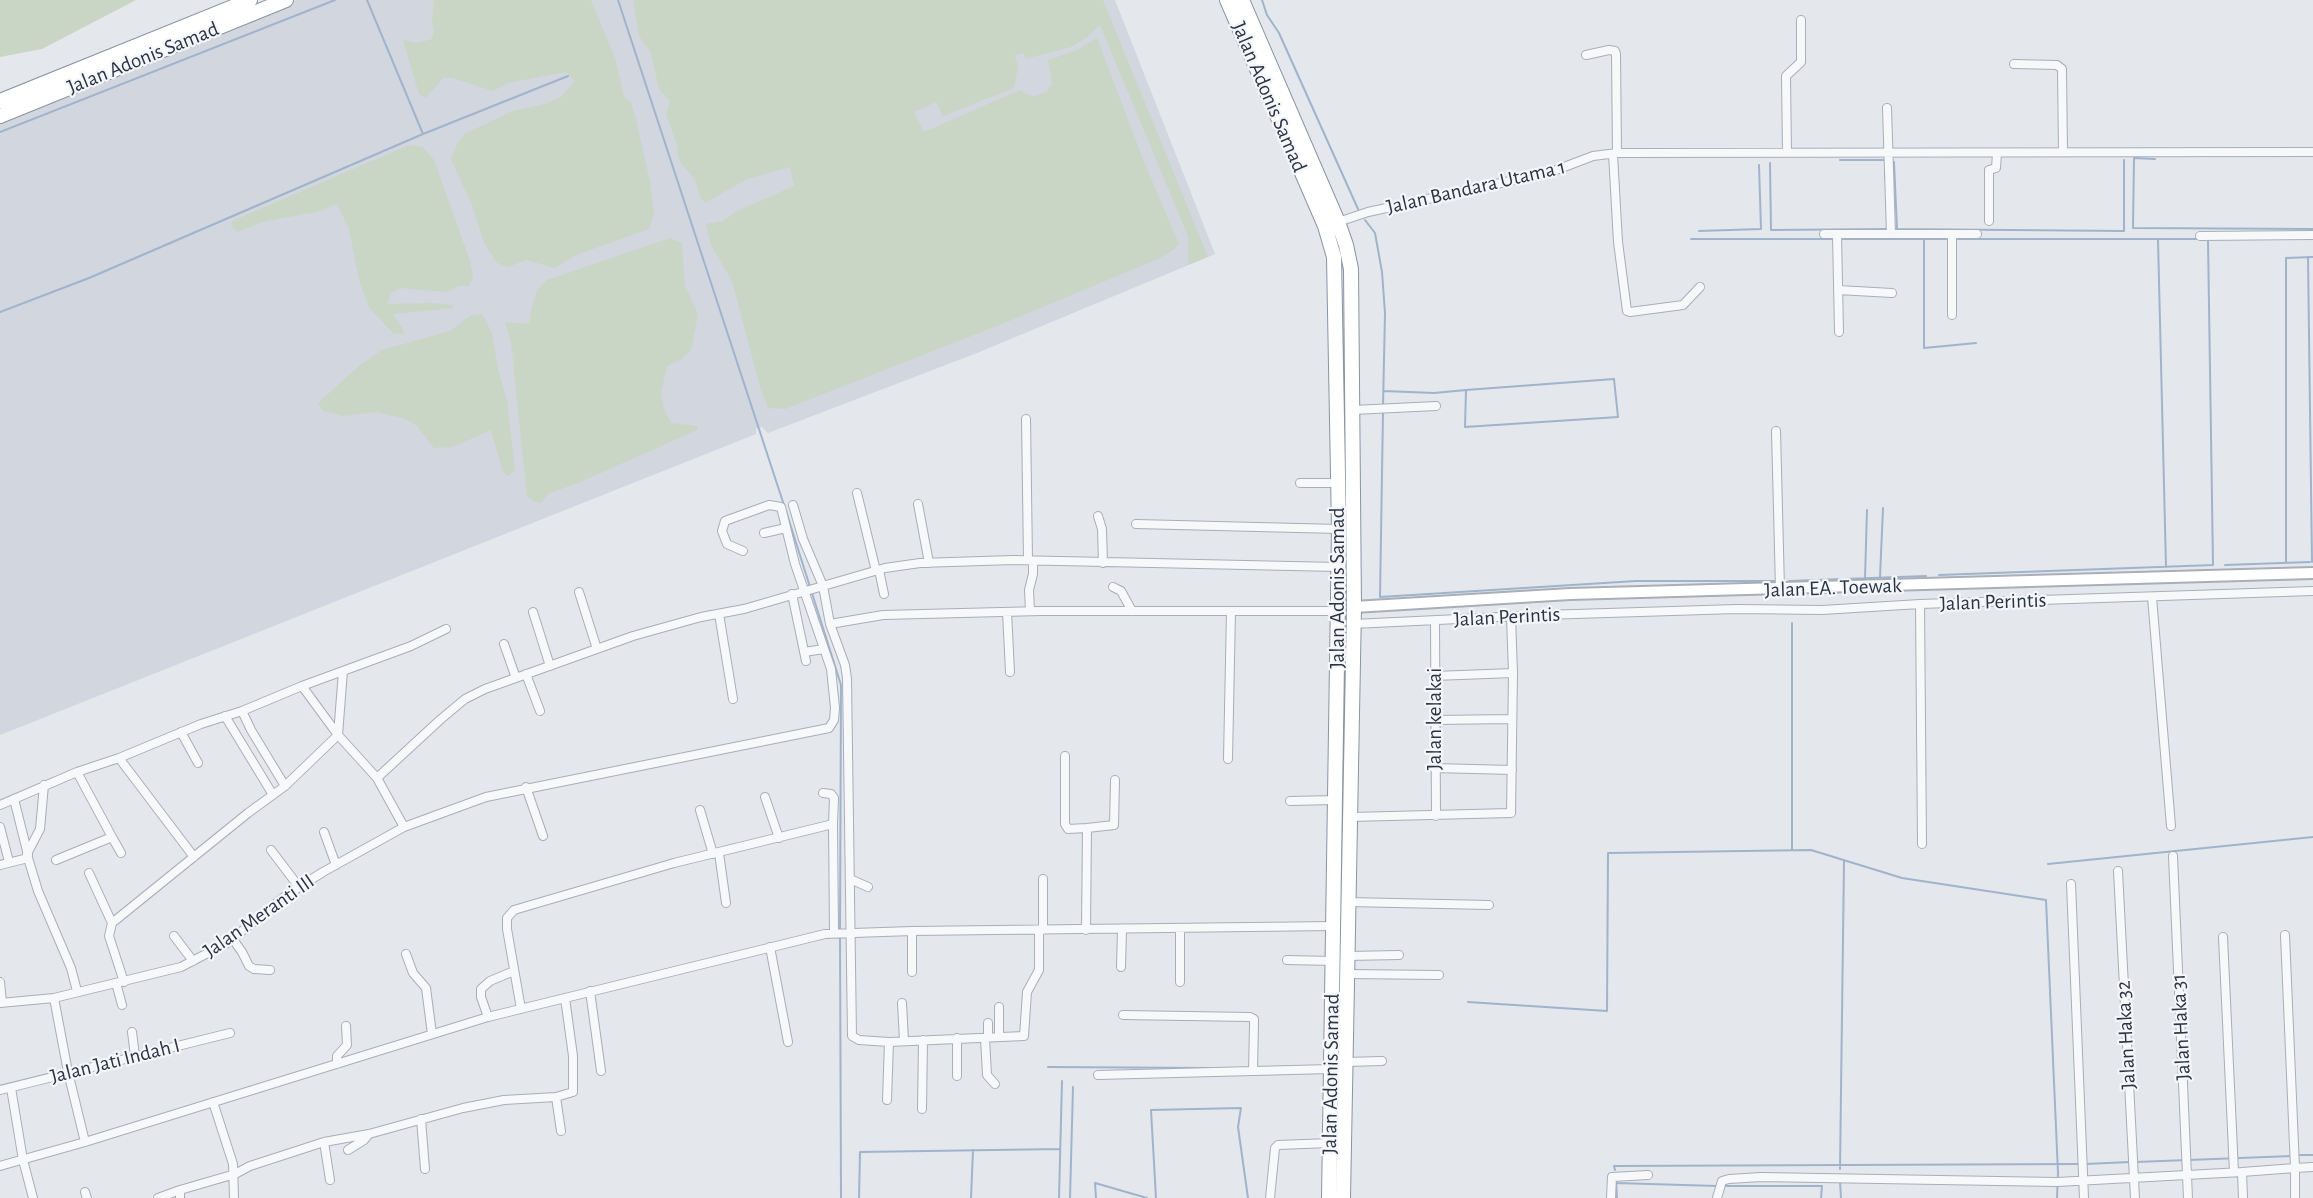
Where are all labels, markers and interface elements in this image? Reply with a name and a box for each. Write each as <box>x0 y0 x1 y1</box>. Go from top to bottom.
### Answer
street label: Jalan Adonis Samad <box>64 16 222 100</box>
street label: Jalan Adonis Samad <box>1226 18 1312 176</box>
street label: Jalan Bandara Utama 1 <box>1384 154 1568 220</box>
street label: Jalan Adonis Samad <box>1325 507 1351 669</box>
street label: Jalan EA. Toewak <box>1764 573 1902 603</box>
street label: Jalan Perintis <box>1939 588 2047 616</box>
street label: Jalan Perintis <box>1453 602 1561 632</box>
street label: Jalan kelakai <box>1422 668 1448 770</box>
street label: Jalan Meranti III <box>199 869 319 963</box>
street label: Jalan Haka 31 <box>2166 973 2196 1081</box>
street label: Jalan Haka 32 <box>2111 980 2141 1090</box>
street label: Jalan Adonis Samad <box>1317 993 1345 1155</box>
street label: Jalan Jati Indah I <box>48 1033 182 1089</box>

